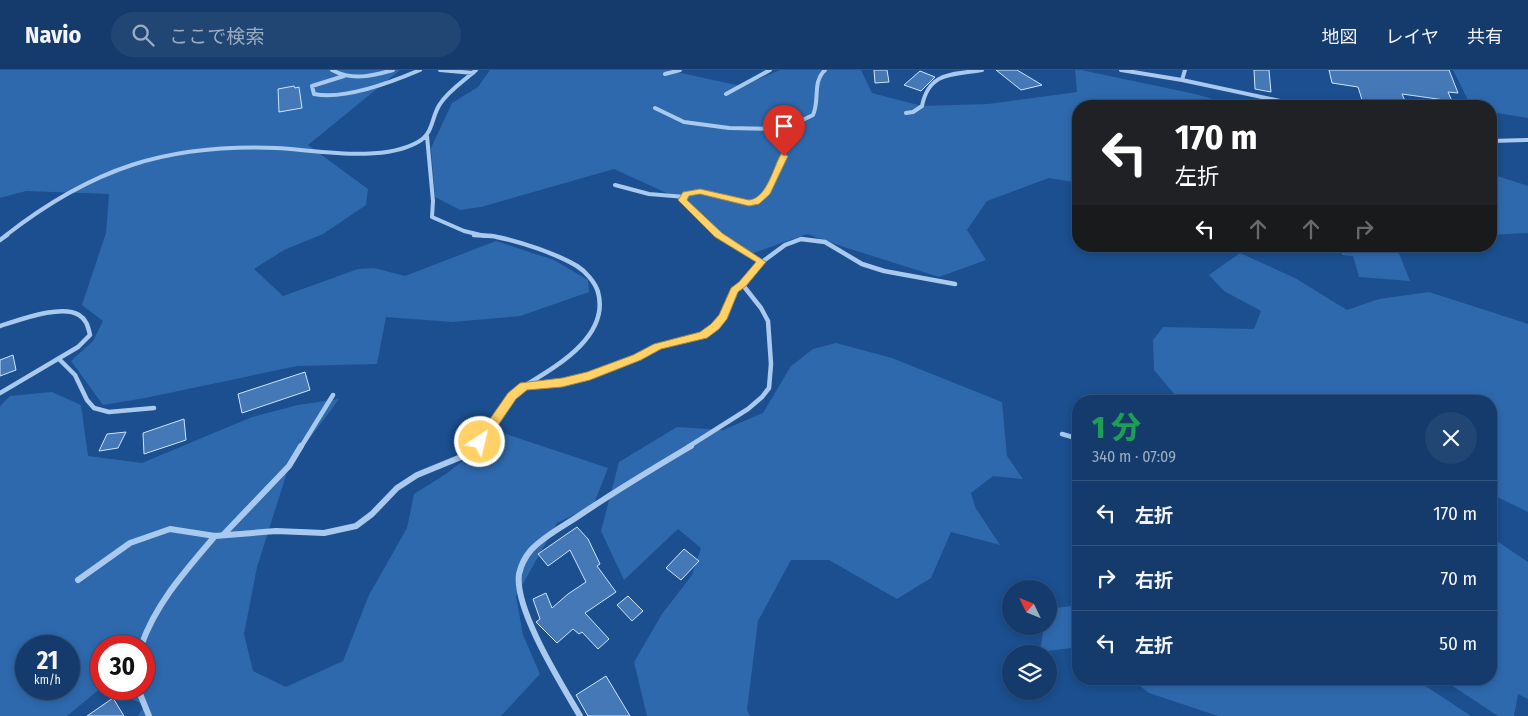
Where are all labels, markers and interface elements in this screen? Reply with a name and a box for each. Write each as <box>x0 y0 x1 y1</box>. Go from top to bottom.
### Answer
search box <box>111 12 461 57</box>
text: Navio <box>25 21 81 49</box>
icon: search <box>129 21 157 49</box>
text: ここで検索 <box>169 25 264 48</box>
text: 地図 <box>1322 26 1358 48</box>
text: レイヤ <box>1386 26 1439 48</box>
text: 共有 <box>1467 26 1503 48</box>
pin <box>763 105 805 156</box>
icon: arrive <box>770 112 798 140</box>
text: 170 m <box>1175 116 1258 158</box>
icon: left <box>1092 120 1157 185</box>
text: 左折 <box>1175 163 1219 190</box>
icon: left <box>1191 215 1219 243</box>
icon: ahead <box>1244 215 1272 243</box>
icon: ahead <box>1297 215 1325 243</box>
icon: right <box>1350 215 1378 243</box>
text: 1 分 <box>1092 410 1141 446</box>
button: close <box>1425 412 1477 464</box>
position arrow <box>453 415 505 467</box>
text: 340 m · 07:09 <box>1092 447 1176 466</box>
icon: left <box>1092 499 1120 527</box>
text: 170 m <box>1433 502 1477 525</box>
text: 左折 <box>1135 504 1173 527</box>
icon: right <box>1092 564 1120 592</box>
text: 70 m <box>1441 567 1477 590</box>
text: 右折 <box>1135 569 1173 592</box>
north arrow <box>1002 580 1058 635</box>
map controls <box>1002 580 1057 700</box>
icon: left <box>1092 629 1120 657</box>
text: 50 m <box>1439 632 1477 655</box>
text: 左折 <box>1135 634 1173 657</box>
speed limit sign: 30 <box>90 635 155 700</box>
button: layers <box>1002 645 1057 700</box>
text: 21 <box>37 646 58 676</box>
text: km/h <box>34 673 61 687</box>

